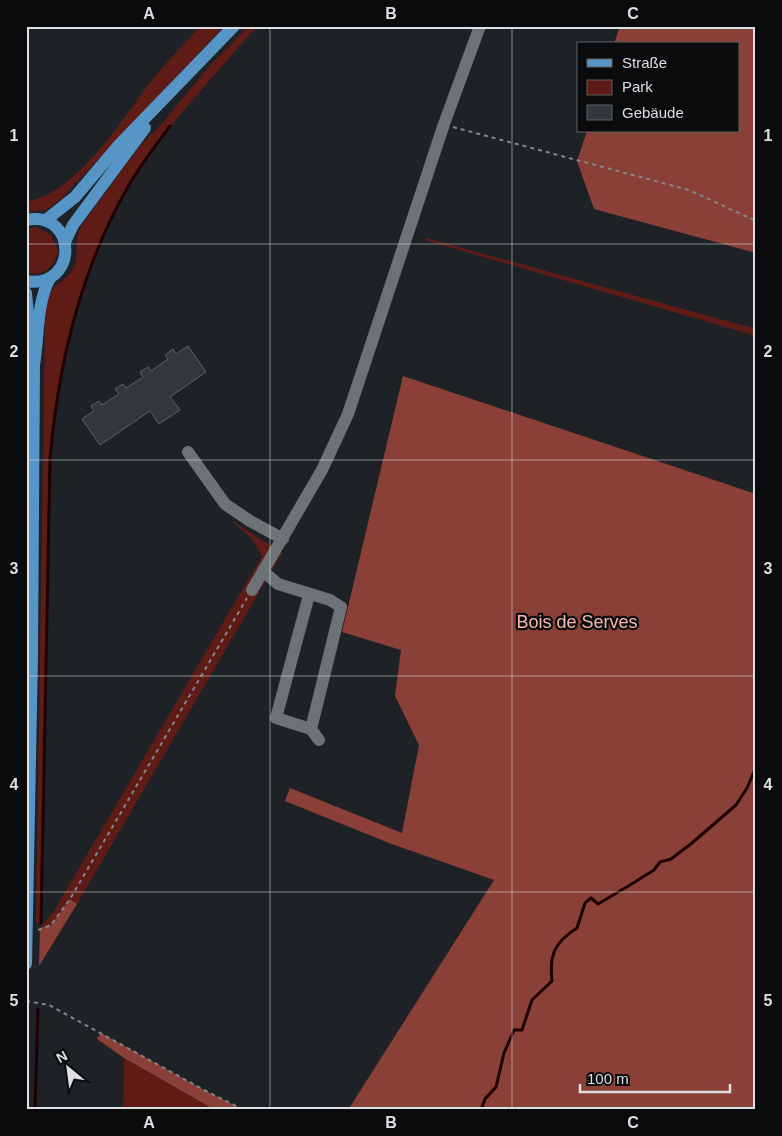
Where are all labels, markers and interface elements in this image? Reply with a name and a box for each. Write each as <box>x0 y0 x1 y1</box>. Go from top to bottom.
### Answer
text: A <box>143 5 155 22</box>
text: B <box>385 5 397 22</box>
text: C <box>627 5 639 22</box>
legend <box>577 42 740 132</box>
text: Straße <box>622 54 667 71</box>
text: Park <box>622 78 653 95</box>
text: Gebäude <box>622 104 684 121</box>
text: 1 <box>10 127 19 144</box>
text: 1 <box>764 127 773 144</box>
text: 2 <box>10 343 19 360</box>
text: 2 <box>764 343 773 360</box>
text: 3 <box>10 560 19 577</box>
text: 3 <box>764 560 773 577</box>
park label: Bois de Serves <box>516 612 638 632</box>
text: 4 <box>10 776 19 793</box>
text: 4 <box>764 776 773 793</box>
text: 5 <box>10 992 19 1009</box>
text: 5 <box>764 992 773 1009</box>
north arrow <box>42 1044 92 1094</box>
text: N <box>53 1047 70 1066</box>
scale bar <box>580 1061 730 1093</box>
text: 100 m <box>587 1070 629 1087</box>
text: A <box>143 1114 155 1131</box>
text: B <box>385 1114 397 1131</box>
text: C <box>627 1114 639 1131</box>

